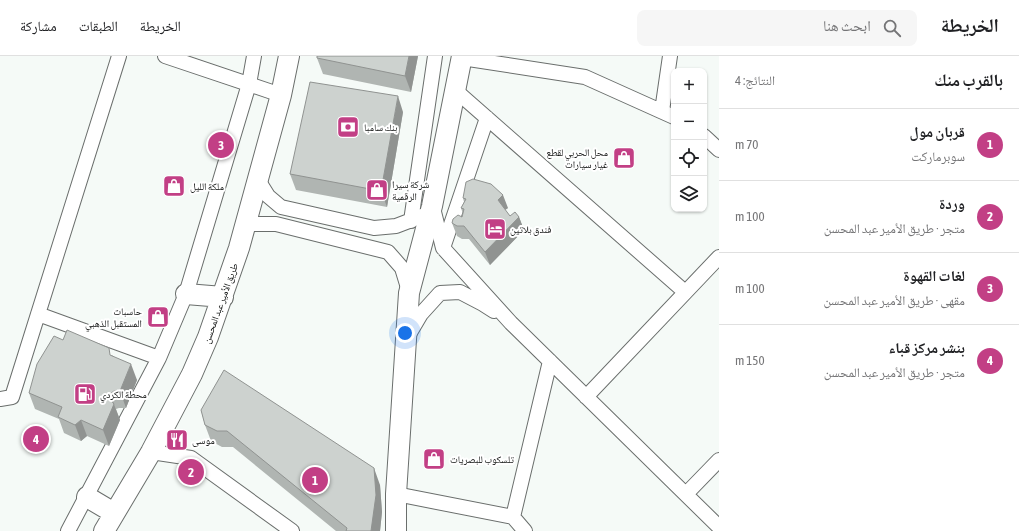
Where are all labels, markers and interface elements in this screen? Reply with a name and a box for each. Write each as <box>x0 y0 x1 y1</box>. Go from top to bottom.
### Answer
search box <box>637 10 917 46</box>
text: الخريطة <box>941 14 999 36</box>
text: ابحث هنا <box>823 17 871 34</box>
icon: search <box>881 17 903 39</box>
text: مشاركة <box>20 18 57 34</box>
text: الطبقات <box>79 18 118 34</box>
text: الخريطة <box>140 18 181 34</box>
map controls <box>671 68 707 212</box>
button: + <box>671 68 707 104</box>
text: بالقرب منك <box>934 70 1003 90</box>
text: النتائج: 4 <box>735 73 775 88</box>
button: − <box>671 104 707 140</box>
bank icon: بنك سامبا <box>335 114 361 140</box>
place label: بنك سامبا <box>364 122 398 133</box>
text: قربان مول <box>910 123 965 140</box>
pin: 3 <box>208 130 234 160</box>
text: 70 m <box>735 137 758 152</box>
text: 1 <box>987 137 993 152</box>
button: locate <box>671 140 707 176</box>
shop icon: محل الحربي لقطع غيار سيارات <box>611 145 637 171</box>
place label: محل الحربي لقطع غيار سيارات <box>546 147 608 170</box>
text: سوبرماركت <box>911 149 965 164</box>
shop icon: ملكة الليل <box>161 173 187 199</box>
button: layers <box>671 176 707 212</box>
shop icon: شركة سيرا الرقمية <box>364 177 390 203</box>
place label: شركة سيرا الرقمية <box>392 179 430 202</box>
place label: ملكة الليل <box>190 181 224 193</box>
text: وردة <box>939 195 965 212</box>
text: 100 m <box>735 209 765 224</box>
text: 2 <box>987 209 993 224</box>
hotel icon: فندق بلاتين <box>482 216 508 242</box>
text: متجر · طريق الأمير عبد المحسن <box>824 221 965 236</box>
place label: فندق بلاتين <box>510 224 551 236</box>
street label: طريق الأمير عبد المحسن <box>201 261 241 345</box>
text: لغات القهوة <box>903 267 965 284</box>
text: 100 m <box>735 281 765 296</box>
text: 3 <box>987 281 993 296</box>
text: مقهى · طريق الأمير عبد المحسن <box>824 293 965 308</box>
shop icon: حاسبات المستقبل الذهبي <box>145 304 171 330</box>
place label: حاسبات المستقبل الذهبي <box>85 306 143 332</box>
your location <box>395 323 415 343</box>
text: بنشر مركز قباء <box>889 339 965 356</box>
text: 150 m <box>735 353 765 368</box>
text: 4 <box>987 353 993 368</box>
text: متجر · طريق الأمير عبد المحسن <box>824 365 965 380</box>
fuel station icon: محطة الكردي <box>72 381 98 407</box>
place label: محطة الكردي <box>100 389 147 403</box>
pin: 4 <box>23 424 49 454</box>
restaurant icon: موسى <box>164 427 190 453</box>
place label: موسى <box>192 435 215 447</box>
shop icon: تلسكوب للبصريات <box>421 446 447 472</box>
place label: تلسكوب للبصريات <box>450 454 514 465</box>
pin: 2 <box>178 457 204 487</box>
pin: 1 <box>302 465 328 495</box>

